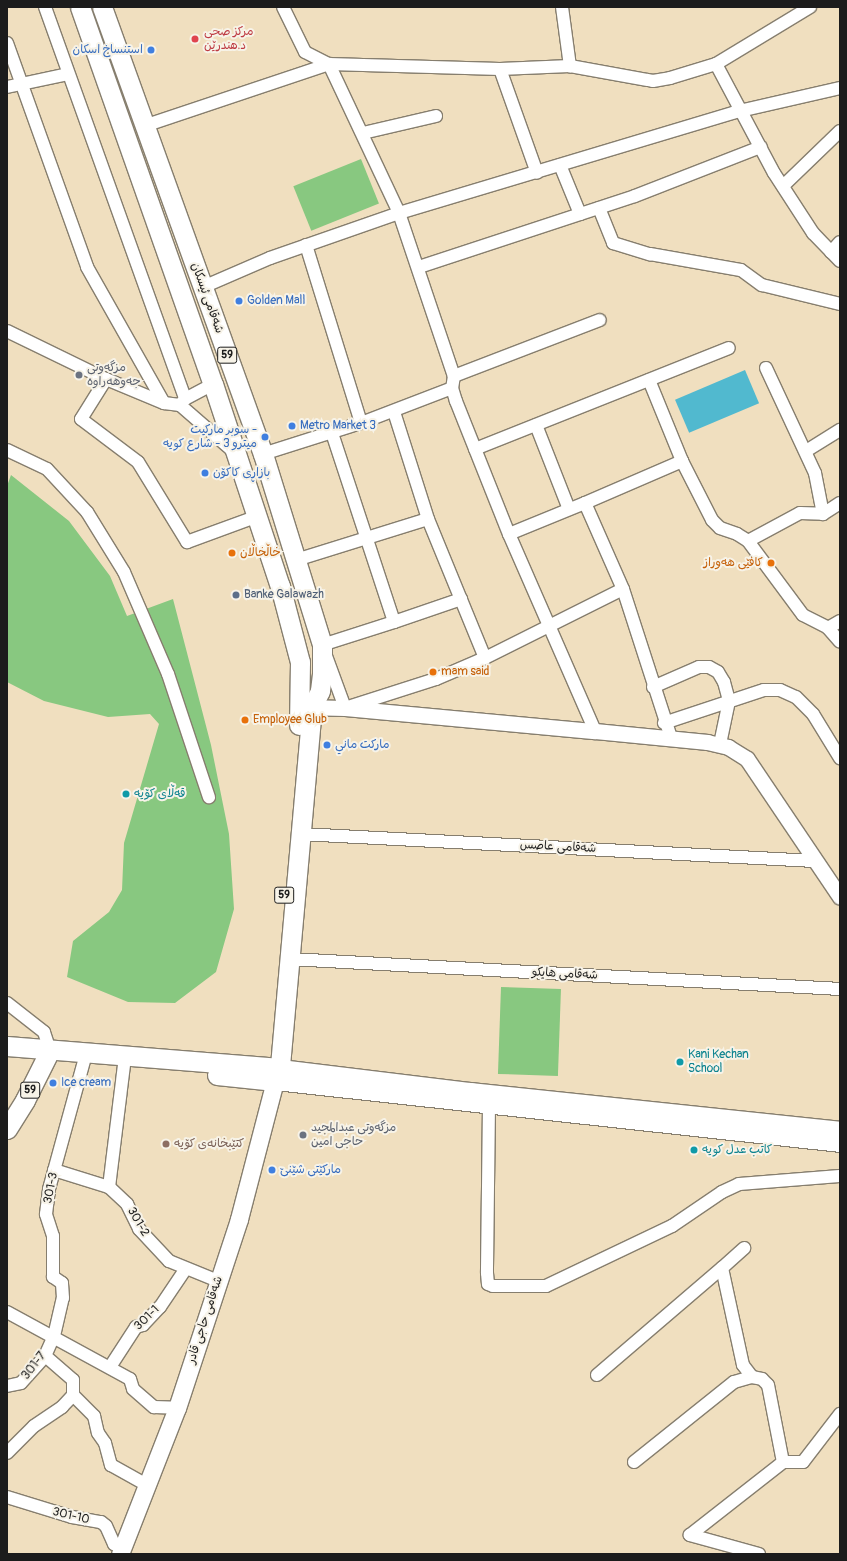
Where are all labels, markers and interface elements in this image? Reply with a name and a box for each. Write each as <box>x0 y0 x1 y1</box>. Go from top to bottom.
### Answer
place label: مرکز صحی د.هندرێن <box>204 25 254 53</box>
marker: مرکز صحی د.هندرێن <box>189 33 201 45</box>
place label: استنساخ اسکان <box>72 43 143 57</box>
marker: استنساخ اسکان <box>146 45 156 55</box>
street label: شەقامی ئیسکان <box>188 261 226 335</box>
place label: Golden Mall <box>247 294 305 308</box>
marker: Golden Mall <box>234 296 244 306</box>
road number: 59 <box>217 346 237 364</box>
place label: مزگه‌وتی جه‌وهه‌راوه <box>87 361 141 389</box>
marker: مزگه‌وتی جه‌وهه‌راوه <box>74 370 84 380</box>
place label: Metro Market 3 <box>300 419 376 433</box>
marker: Metro Market 3 <box>287 421 297 431</box>
place label: سوبر ماركيت - ميترو 3 - شارع كويه <box>163 423 257 451</box>
marker: سوبر ماركيت - ميترو 3 - شارع كويه <box>260 432 270 442</box>
place label: بازاڕی کاکۆن <box>213 466 270 480</box>
marker: بازاڕی کاکۆن <box>200 468 210 478</box>
place label: خاڵخاڵان <box>240 546 281 560</box>
marker: خاڵخاڵان <box>227 548 237 558</box>
place label: کافێی هەوراز <box>704 556 763 570</box>
marker: کافێی هەوراز <box>766 558 776 568</box>
place label: Banke Galawazh <box>244 588 324 602</box>
marker: Banke Galawazh <box>231 590 241 600</box>
place label: mam said <box>441 665 489 679</box>
marker: mam said <box>428 667 438 677</box>
place label: Employee Glub <box>253 713 327 727</box>
marker: Employee Glub <box>240 715 250 725</box>
place label: مارکت ماني <box>335 738 390 752</box>
marker: مارکت ماني <box>322 740 332 750</box>
place label: قەڵای کۆیە <box>134 787 186 801</box>
marker: قەڵای کۆیە <box>121 789 131 799</box>
street label: شه‌قامی عاصس <box>519 838 597 856</box>
road number: 59 <box>274 886 294 904</box>
street label: شه‌قامی هایكو <box>532 965 598 983</box>
place label: Kani Kechan School <box>688 1048 749 1076</box>
marker: Kani Kechan School <box>675 1057 685 1067</box>
place label: Ice cream <box>61 1076 111 1090</box>
marker: Ice cream <box>48 1078 58 1088</box>
road number: 59 <box>20 1081 40 1099</box>
place label: مزگه‌وتی عبدالمجید حاجی امین <box>311 1121 396 1149</box>
marker: مزگه‌وتی عبدالمجید حاجی امین <box>298 1130 308 1140</box>
place label: كتێبخانه‌ی كۆیه‌ <box>174 1137 244 1151</box>
marker: كتێبخانه‌ی كۆیه‌ <box>161 1139 171 1149</box>
place label: كاتب عدل كويه <box>702 1143 772 1157</box>
marker: كاتب عدل كويه <box>689 1145 699 1155</box>
place label: ماركێتى شێنێ <box>280 1163 341 1177</box>
marker: ماركێتى شێنێ <box>267 1165 277 1175</box>
street label: 301-3 <box>41 1171 61 1205</box>
street label: 301-2 <box>124 1205 152 1239</box>
street label: شەقامی حاجی قادر <box>184 1274 226 1366</box>
street label: 301-1 <box>131 1303 163 1333</box>
street label: 301-7 <box>19 1349 49 1383</box>
street label: 301-10 <box>51 1505 91 1527</box>

